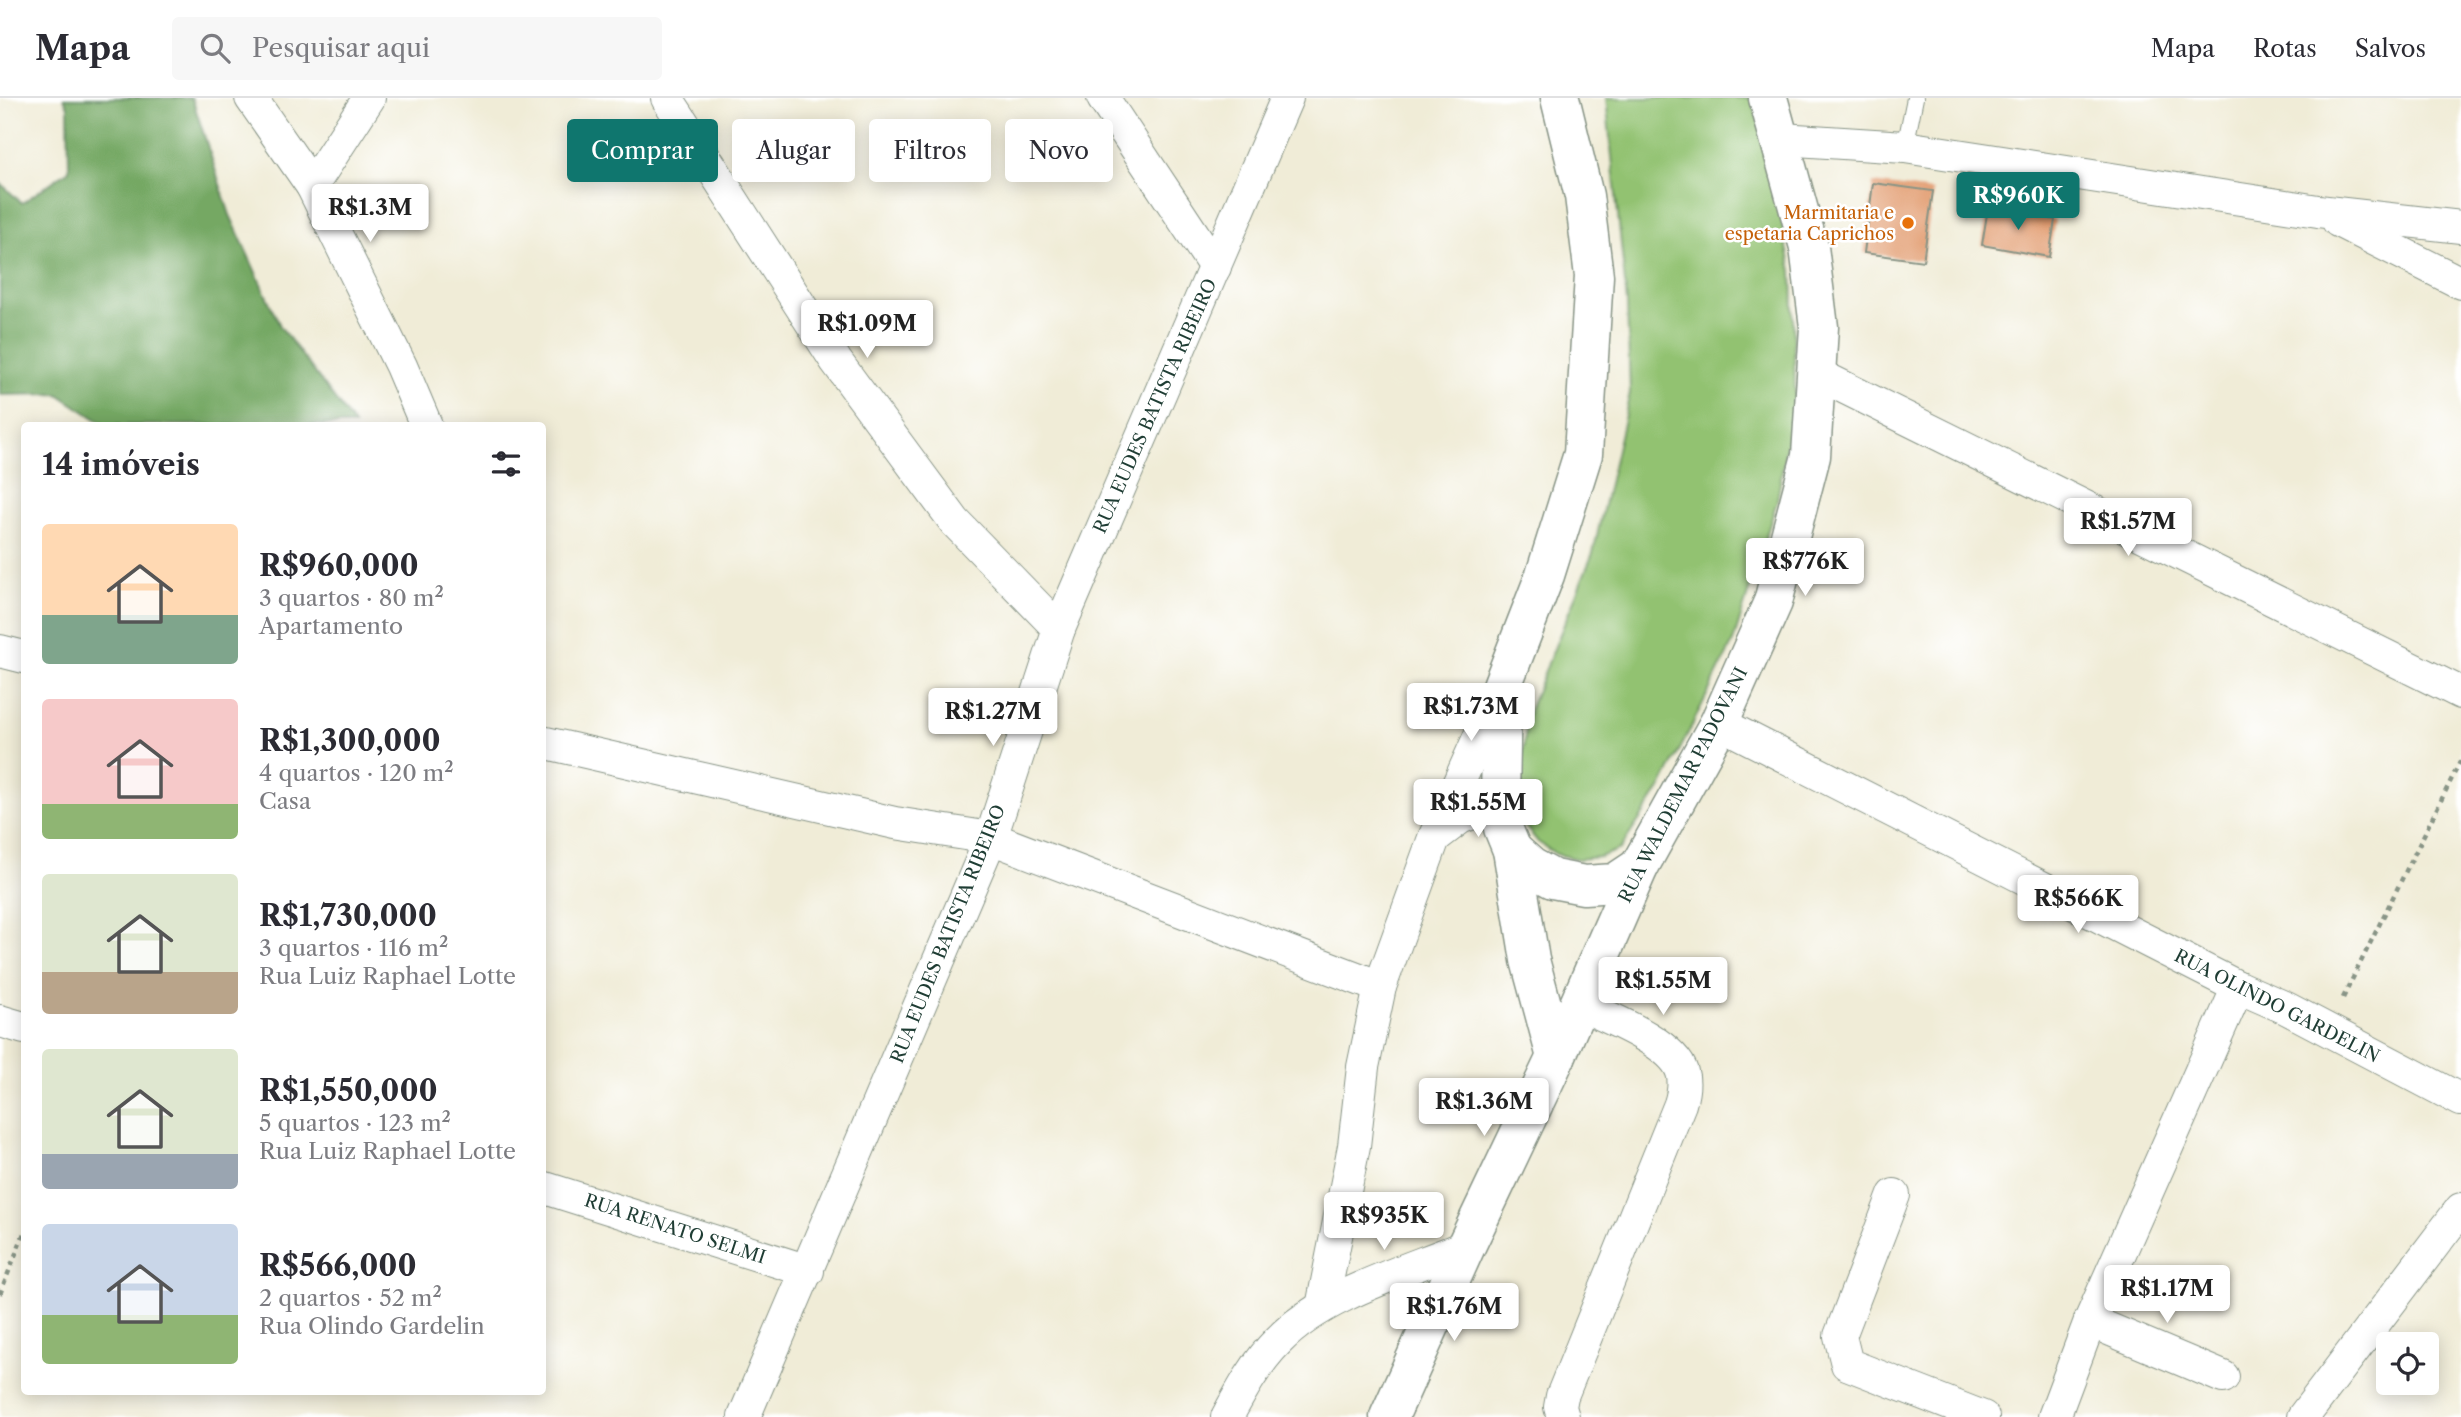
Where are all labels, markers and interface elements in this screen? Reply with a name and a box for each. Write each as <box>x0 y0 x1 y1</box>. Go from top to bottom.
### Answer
search box <box>172 17 662 80</box>
text: Mapa <box>35 28 130 69</box>
icon: search <box>196 29 234 67</box>
text: Pesquisar aqui <box>252 32 430 64</box>
text: Mapa <box>2151 34 2215 63</box>
text: Rotas <box>2253 34 2317 63</box>
text: Salvos <box>2355 34 2426 63</box>
chip: Comprar <box>567 119 718 182</box>
chip: Alugar <box>732 119 855 182</box>
chip: Filtros <box>869 119 991 182</box>
chip: Novo <box>1005 119 1113 182</box>
pin: R$960K <box>1961 172 2075 232</box>
text: R$960K <box>1972 181 2064 209</box>
pin: R$1.3M <box>313 184 427 244</box>
text: R$1.3M <box>328 193 412 221</box>
place label: Marmitaria e espetaria Caprichos <box>1725 202 1894 245</box>
marker: Marmitaria e espetaria Caprichos <box>1900 215 1916 231</box>
street label: RUA EUDES BATISTA RIBEIRO <box>1089 275 1221 537</box>
pin: R$1.09M <box>802 300 932 360</box>
text: R$1.09M <box>817 309 917 337</box>
icon: filters <box>487 445 525 483</box>
text: 14 imóveis <box>42 446 200 483</box>
pin: R$1.57M <box>2063 498 2193 558</box>
text: R$1.57M <box>2080 507 2176 535</box>
pin: R$776K <box>1748 538 1862 598</box>
text: R$960,000 <box>259 547 419 584</box>
text: R$776K <box>1762 547 1848 575</box>
icon: home <box>98 552 182 636</box>
text: 3 quartos · 80 m² <box>259 584 444 612</box>
text: Apartamento <box>259 612 403 640</box>
street label: RUA WALDEMAR PADOVANI <box>1614 663 1752 907</box>
pin: R$1.73M <box>1406 684 1536 743</box>
pin: R$1.27M <box>928 688 1058 748</box>
text: R$1.73M <box>1423 692 1519 720</box>
text: R$1.27M <box>944 697 1042 725</box>
text: R$1,300,000 <box>259 722 441 759</box>
icon: home <box>98 727 182 811</box>
text: 4 quartos · 120 m² <box>259 759 454 787</box>
pin: R$1.55M <box>1413 780 1543 839</box>
text: Casa <box>259 787 311 815</box>
text: R$1.55M <box>1429 788 1527 816</box>
street label: RUA EUDES BATISTA RIBEIRO <box>886 802 1010 1066</box>
pin: R$566K <box>2021 876 2135 935</box>
text: R$566K <box>2033 884 2123 912</box>
text: R$1,730,000 <box>259 897 437 934</box>
icon: home <box>98 902 182 986</box>
text: 3 quartos · 116 m² <box>259 934 448 962</box>
street label: RUA OLINDO GARDELIN <box>2171 945 2383 1067</box>
pin: R$1.55M <box>1598 958 1728 1017</box>
text: Rua Luiz Raphael Lotte <box>259 962 516 990</box>
text: R$1.55M <box>1614 966 1712 994</box>
text: R$1,550,000 <box>259 1072 438 1109</box>
icon: home <box>98 1077 182 1161</box>
pin: R$1.36M <box>1419 1079 1549 1138</box>
text: R$1.36M <box>1435 1087 1533 1115</box>
text: 5 quartos · 123 m² <box>259 1109 451 1137</box>
text: Rua Luiz Raphael Lotte <box>259 1137 516 1165</box>
street label: RUA RENATO SELMI <box>582 1189 768 1269</box>
pin: R$935K <box>1327 1192 1441 1252</box>
text: R$935K <box>1340 1201 1428 1229</box>
text: R$566,000 <box>259 1247 417 1284</box>
icon: home <box>98 1252 182 1336</box>
pin: R$1.17M <box>2102 1266 2232 1325</box>
text: R$1.17M <box>2120 1274 2214 1302</box>
text: 2 quartos · 52 m² <box>259 1284 442 1312</box>
pin: R$1.76M <box>1389 1284 1519 1343</box>
text: R$1.76M <box>1406 1292 1502 1320</box>
text: Rua Olindo Gardelin <box>259 1312 485 1340</box>
map controls <box>2376 1332 2439 1395</box>
button: locate <box>2376 1332 2439 1395</box>

